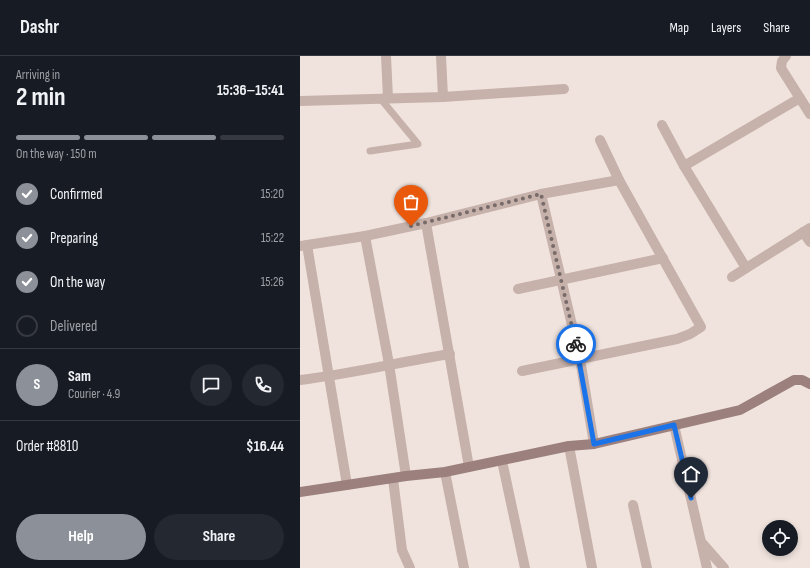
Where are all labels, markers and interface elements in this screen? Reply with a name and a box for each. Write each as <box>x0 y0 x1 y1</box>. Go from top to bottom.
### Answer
text: Dashr <box>20 16 59 39</box>
text: Map <box>669 19 689 36</box>
text: Layers <box>711 19 741 36</box>
text: Share <box>763 19 790 36</box>
text: Arriving in <box>16 67 60 83</box>
text: 15:36–15:41 <box>217 81 284 100</box>
text: 2 min <box>16 82 66 113</box>
text: On the way · 150 m <box>16 146 97 162</box>
icon: check <box>16 183 38 205</box>
text: Confirmed <box>50 185 103 204</box>
pin <box>394 185 428 226</box>
text: 15:20 <box>261 186 284 202</box>
icon: bag <box>400 191 422 213</box>
icon: check <box>16 227 38 249</box>
text: Preparing <box>50 229 98 248</box>
text: 15:22 <box>261 230 284 246</box>
icon: check <box>16 271 38 293</box>
text: On the way <box>50 273 105 292</box>
text: 15:26 <box>261 274 284 290</box>
text: Delivered <box>50 317 97 336</box>
courier <box>556 324 596 364</box>
icon: bike <box>565 333 587 355</box>
button: chat <box>190 364 232 406</box>
button: phone <box>242 364 284 406</box>
text: Sam <box>68 367 91 386</box>
text: S <box>34 375 40 394</box>
text: Courier · 4.9 <box>68 386 120 402</box>
text: Order #8810 <box>16 437 78 456</box>
text: $16.44 <box>246 437 284 456</box>
pin <box>674 457 708 498</box>
icon: home <box>680 463 702 485</box>
button: Help <box>16 514 146 560</box>
button: Share <box>154 514 284 560</box>
map controls <box>762 520 798 556</box>
button: locate <box>762 520 798 556</box>

